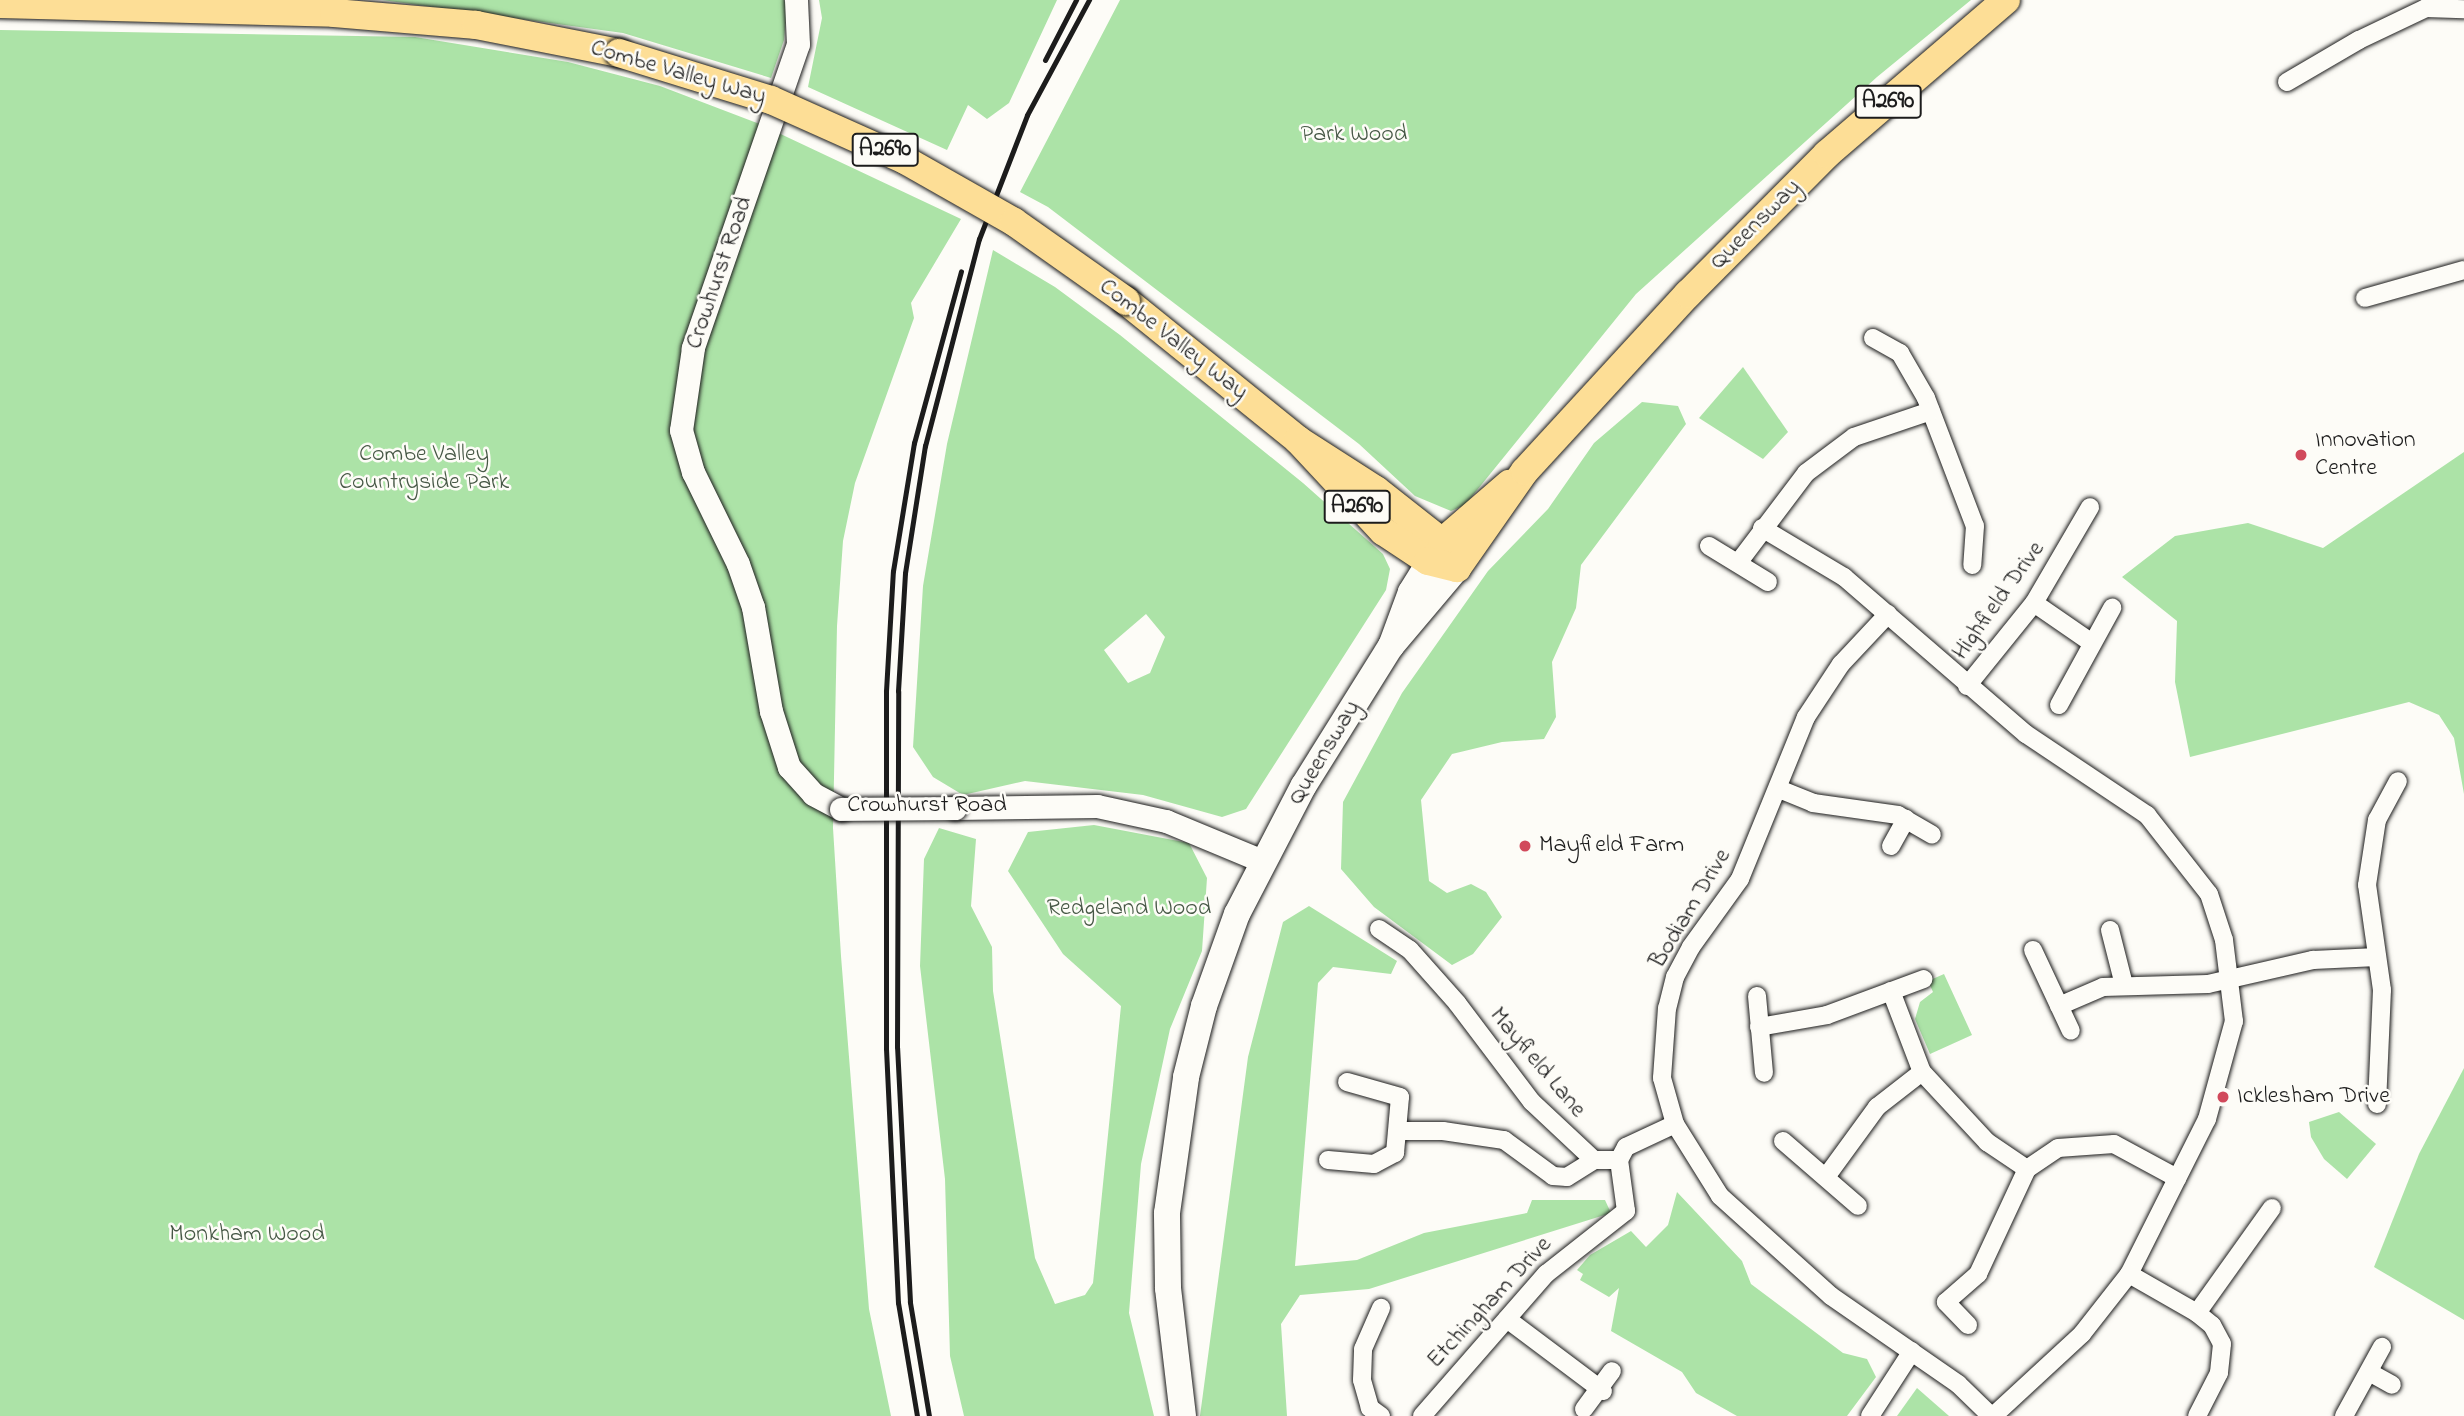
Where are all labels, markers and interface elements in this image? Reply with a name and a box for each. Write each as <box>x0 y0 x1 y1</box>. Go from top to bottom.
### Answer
street label: Combe Valley Way <box>587 34 769 112</box>
road number: A2690 <box>1853 82 1923 122</box>
park label: Park Wood <box>1301 121 1407 149</box>
road number: A2690 <box>850 130 920 169</box>
street label: Queensway <box>1705 174 1807 276</box>
street label: Crowhurst Road <box>680 193 760 353</box>
street label: Combe Valley Way <box>1093 273 1253 407</box>
place label: Innovation Centre <box>2315 427 2416 483</box>
park label: Combe Valley Countryside Park <box>339 441 509 497</box>
marker: Innovation Centre <box>2293 447 2309 463</box>
road number: A2690 <box>1322 488 1392 526</box>
street label: Highfield Drive <box>1946 536 2052 666</box>
street label: Queensway <box>1283 696 1367 810</box>
street label: Crowhurst Road <box>847 792 1007 820</box>
place label: Mayfield Farm <box>1539 832 1684 860</box>
marker: Mayfield Farm <box>1517 838 1533 854</box>
street label: Bodiam Drive <box>1644 844 1738 974</box>
park label: Redgeland Wood <box>1047 895 1211 923</box>
street label: Mayfield Lane <box>1483 1002 1591 1124</box>
place label: Icklesham Drive <box>2237 1083 2390 1111</box>
marker: Icklesham Drive <box>2215 1089 2231 1105</box>
park label: Monkham Wood <box>169 1221 325 1249</box>
street label: Etchingham Drive <box>1422 1231 1558 1375</box>

